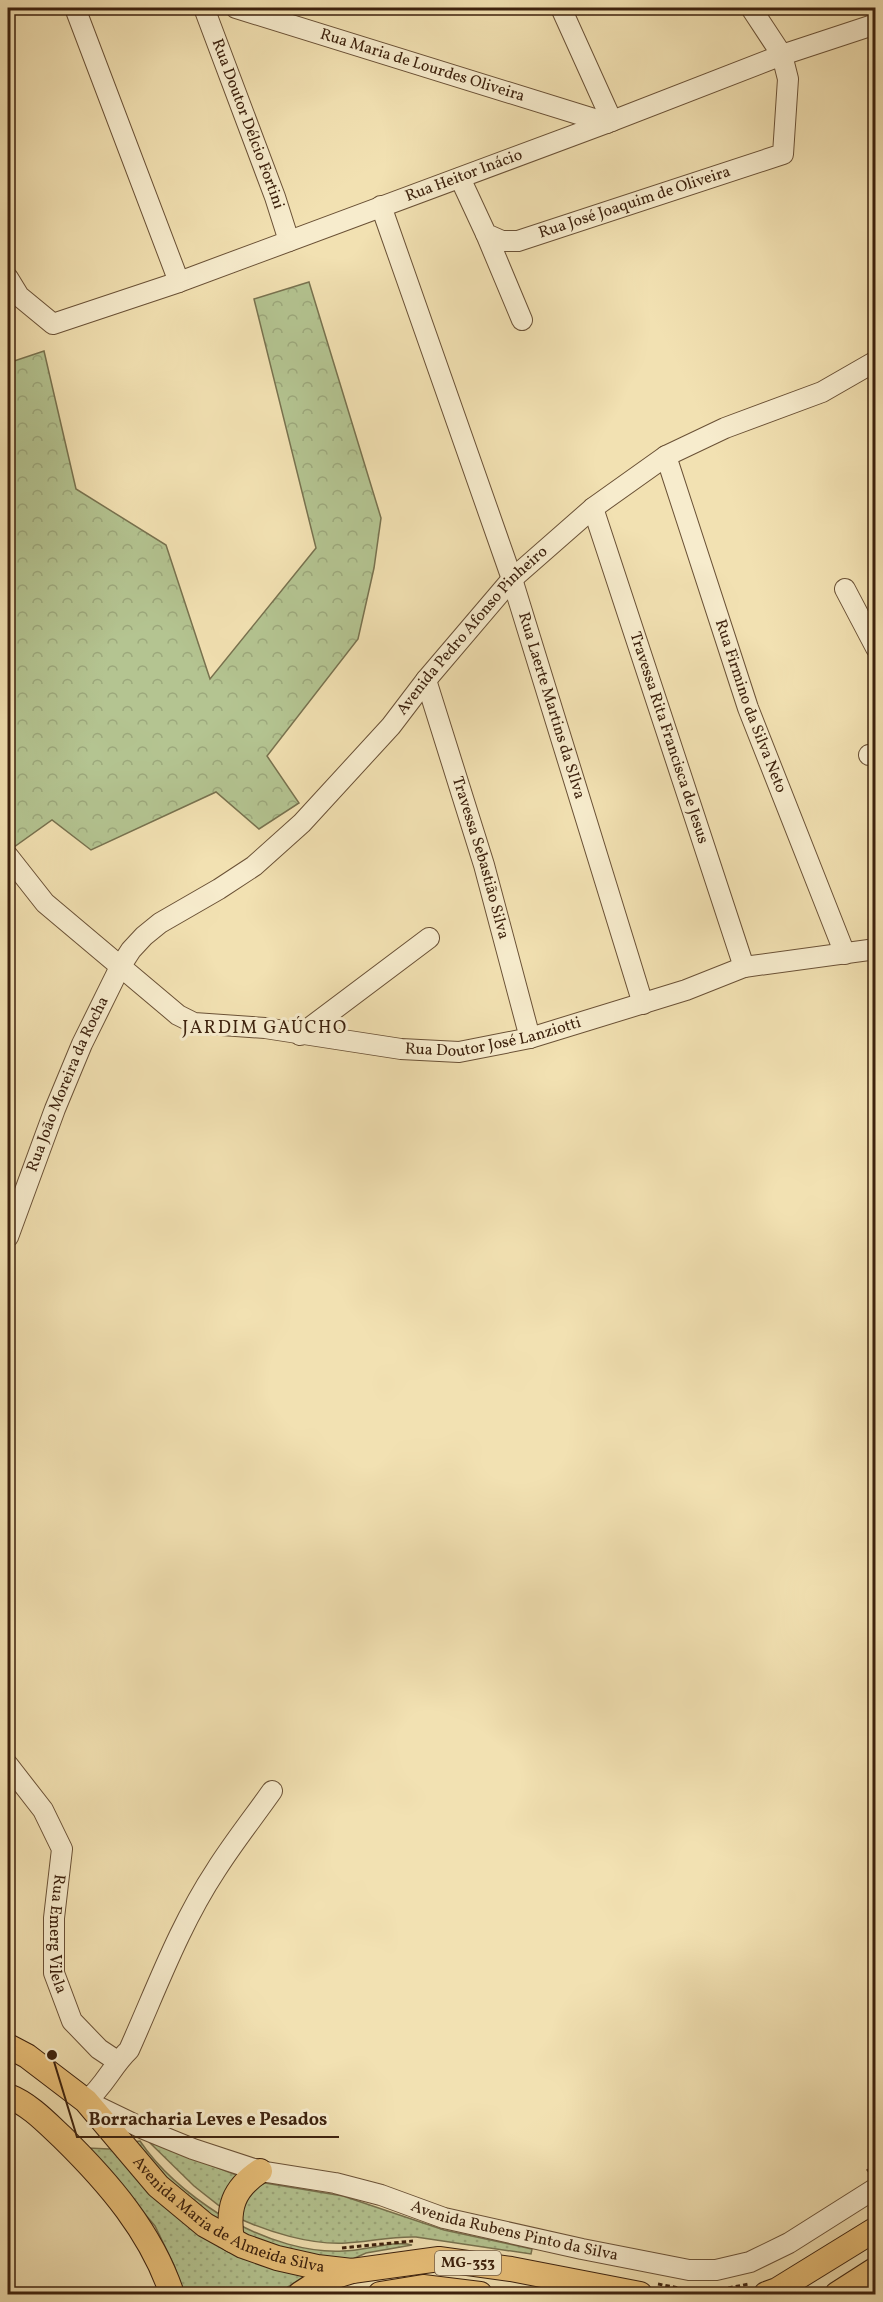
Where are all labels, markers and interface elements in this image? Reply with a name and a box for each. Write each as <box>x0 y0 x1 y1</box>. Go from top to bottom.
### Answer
street label: Rua Maria de Lourdes Oliveira <box>317 24 527 108</box>
street label: Rua Doutor Délcio Fortini <box>206 36 289 212</box>
street label: Rua Heitor Inácio <box>402 144 526 208</box>
street label: Rua José Joaquim de Oliveira <box>536 161 734 244</box>
street label: Avenida Pedro Afonso Pinheiro <box>392 541 553 720</box>
street label: Rua Laerte Martins da SIlva <box>512 610 590 802</box>
street label: Rua Firmino da Silva Neto <box>709 617 791 796</box>
street label: Travessa Rita Francisca de Jesus <box>624 629 714 847</box>
street label: Travessa Sebastião Silva <box>446 774 514 942</box>
street label: Rua João Moreira da Rocha <box>22 993 115 1175</box>
street label: Rua Doutor José Lanziotti <box>404 1012 584 1063</box>
district label: JARDIM GAÚCHO <box>182 1016 348 1041</box>
street label: Rua Emerg Vilela <box>43 1873 72 1997</box>
callout: Borracharia Leves e Pesados <box>77 2101 339 2137</box>
text: Borracharia Leves e Pesados <box>89 2108 327 2133</box>
street label: Avenida Maria de Almeida Silva <box>127 2152 326 2279</box>
street label: Avenida Rubens Pinto da Silva <box>408 2196 620 2267</box>
road number: MG-353 <box>435 2251 501 2275</box>

